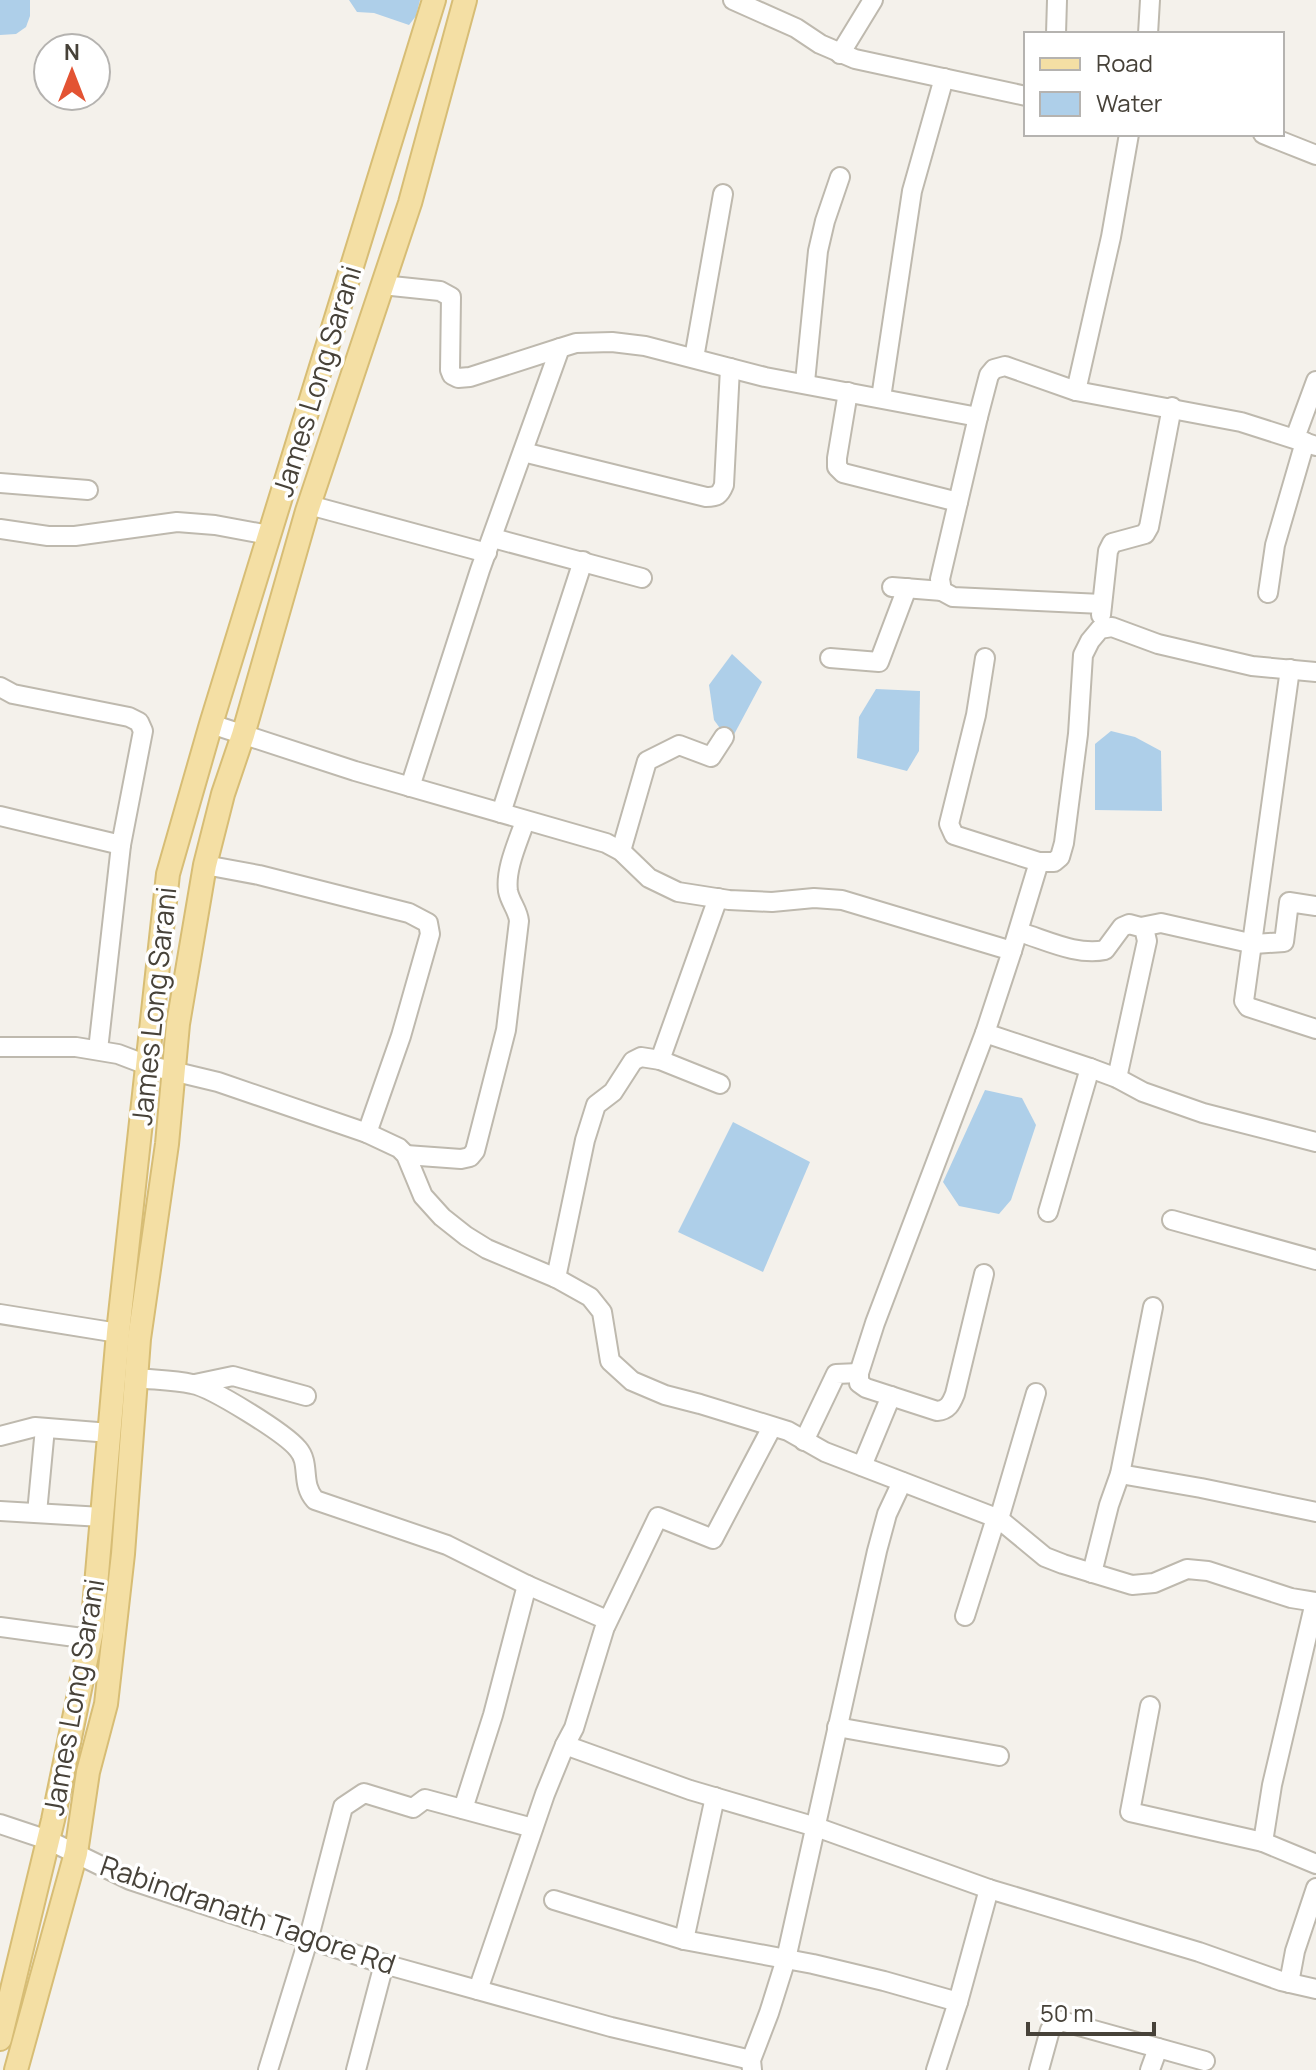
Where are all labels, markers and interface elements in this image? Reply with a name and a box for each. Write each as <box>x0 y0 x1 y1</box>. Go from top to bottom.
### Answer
north arrow <box>32 32 112 112</box>
legend <box>1024 32 1284 136</box>
text: N <box>64 37 80 67</box>
text: Road <box>1096 46 1153 79</box>
text: Water <box>1096 86 1163 119</box>
street label: James Long Sarani <box>263 261 369 501</box>
street label: James Long Sarani <box>122 885 184 1127</box>
street label: James Long Sarani <box>34 1576 113 1818</box>
street label: Rabindranath Tagore Rd <box>96 1846 401 1982</box>
scale bar <box>1028 1986 1154 2036</box>
text: 50 m <box>1040 1996 1094 2029</box>

